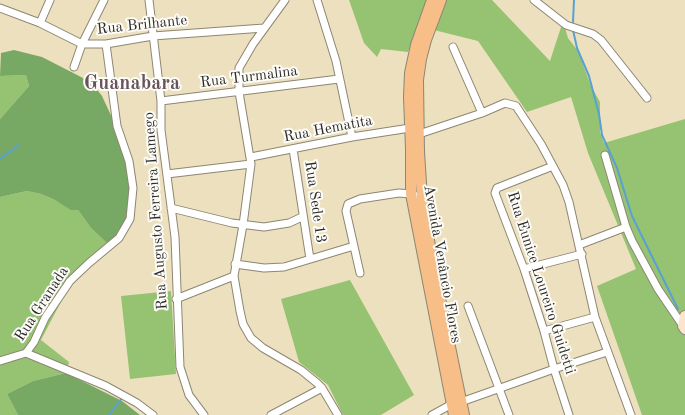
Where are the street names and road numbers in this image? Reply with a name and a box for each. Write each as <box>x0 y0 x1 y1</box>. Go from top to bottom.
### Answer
street label: Rua Brilhante <box>96 11 188 39</box>
street label: Rua Turmalina <box>199 62 299 92</box>
street label: Rua Augusto Ferreira Lamego <box>140 112 172 310</box>
street label: Rua Hematita <box>282 112 374 146</box>
street label: Rua Sede 13 <box>300 160 330 244</box>
street label: Avenida Venâncio Flores <box>419 184 465 344</box>
street label: Rua Eunice Loureiro Guidetti <box>503 189 579 377</box>
street label: Rua Granada <box>11 263 73 345</box>

